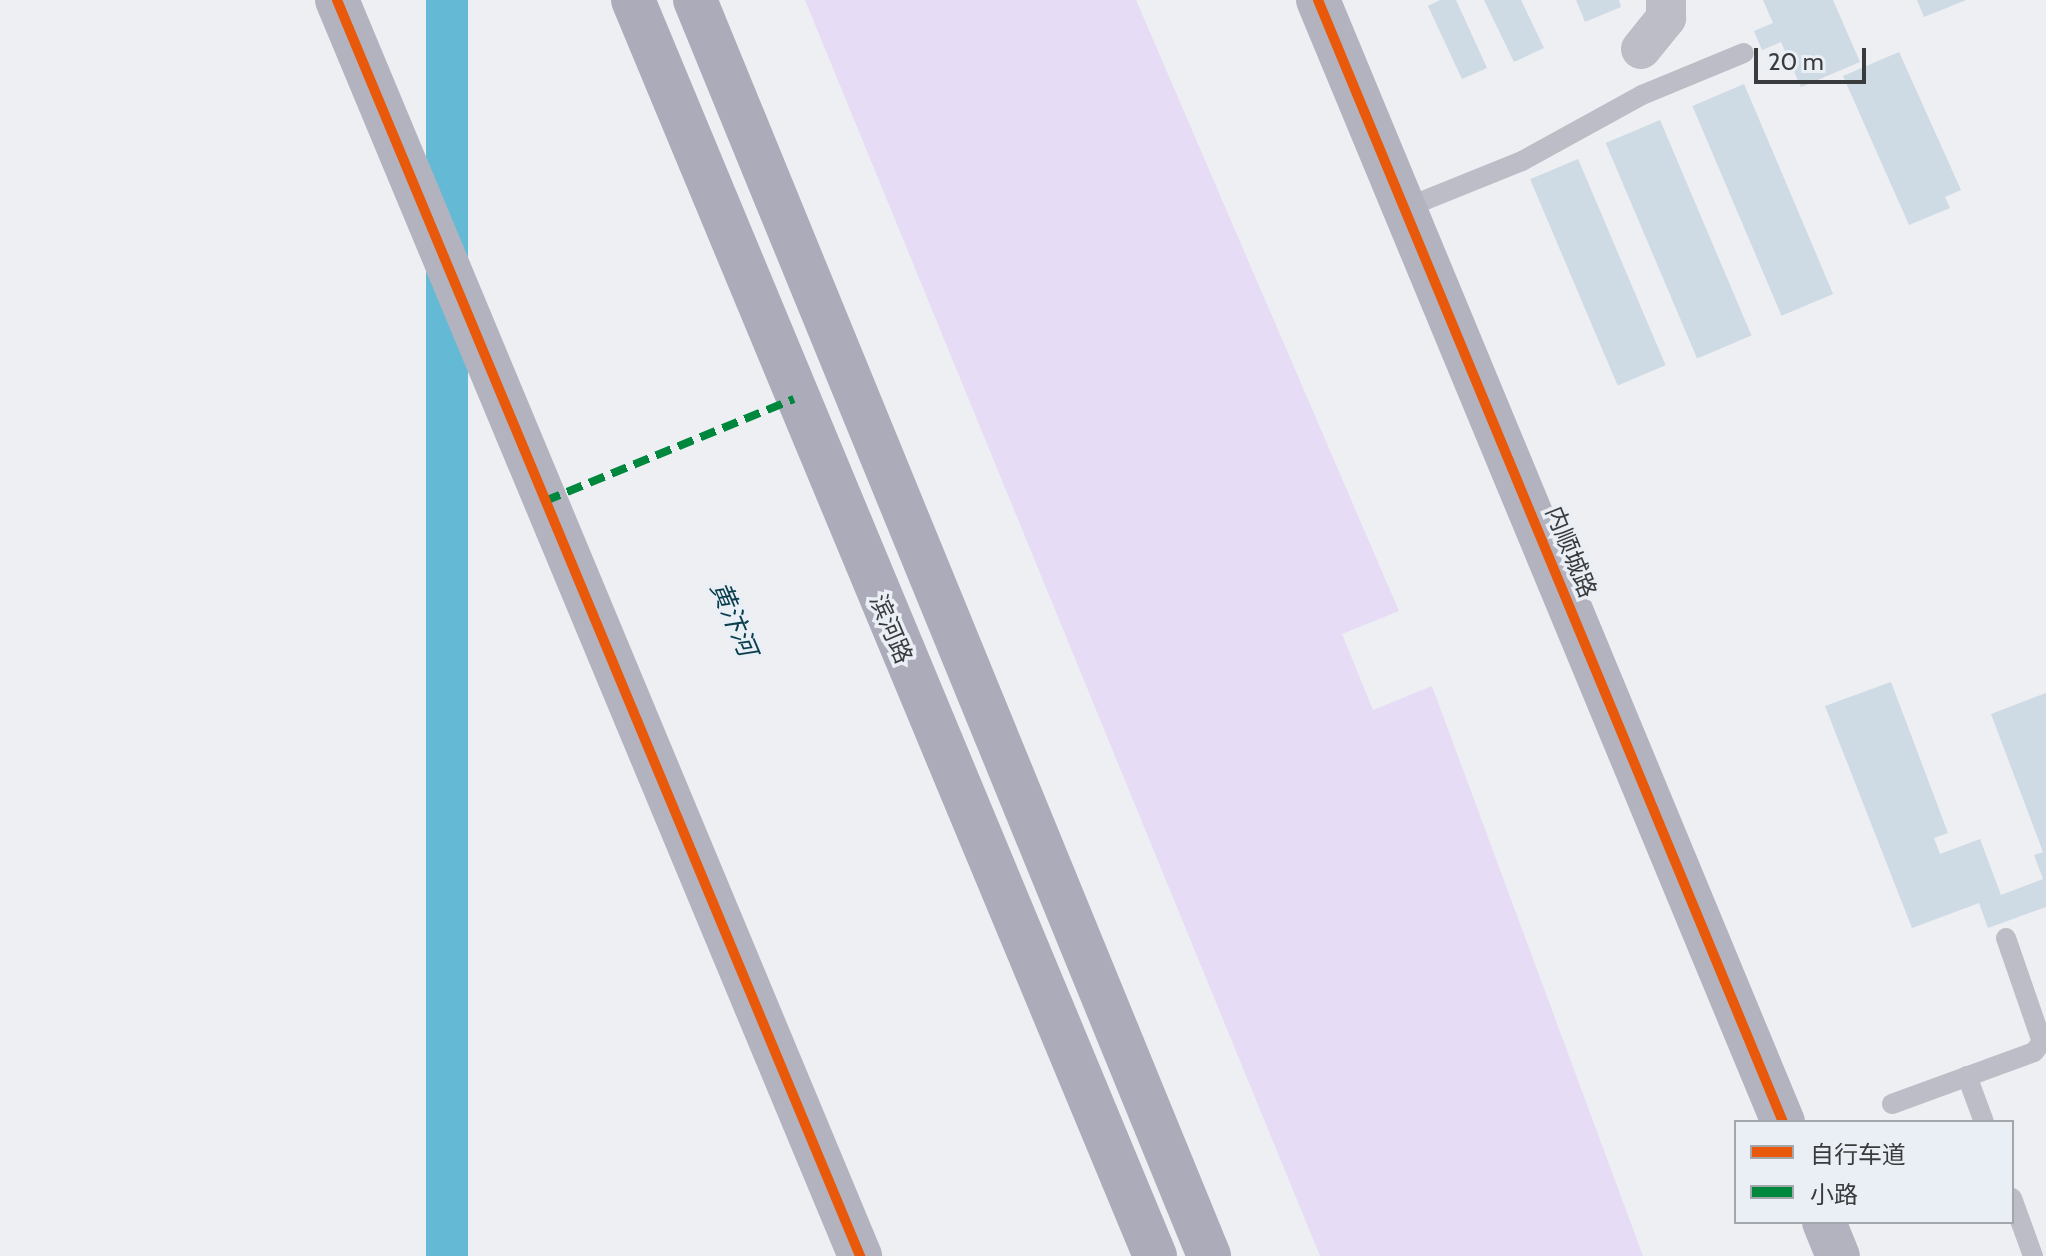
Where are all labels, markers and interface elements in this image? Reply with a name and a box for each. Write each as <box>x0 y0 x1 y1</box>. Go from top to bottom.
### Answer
scale bar <box>1758 32 1870 82</box>
text: 20 m <box>1768 47 1824 76</box>
street label: 内顺城路 <box>1540 502 1602 602</box>
water label: 黄汴河 <box>703 577 763 661</box>
street label: 滨河路 <box>864 590 918 668</box>
legend <box>1734 1120 2014 1224</box>
text: 自行车道 <box>1810 1140 1906 1169</box>
text: 小路 <box>1810 1180 1858 1209</box>

